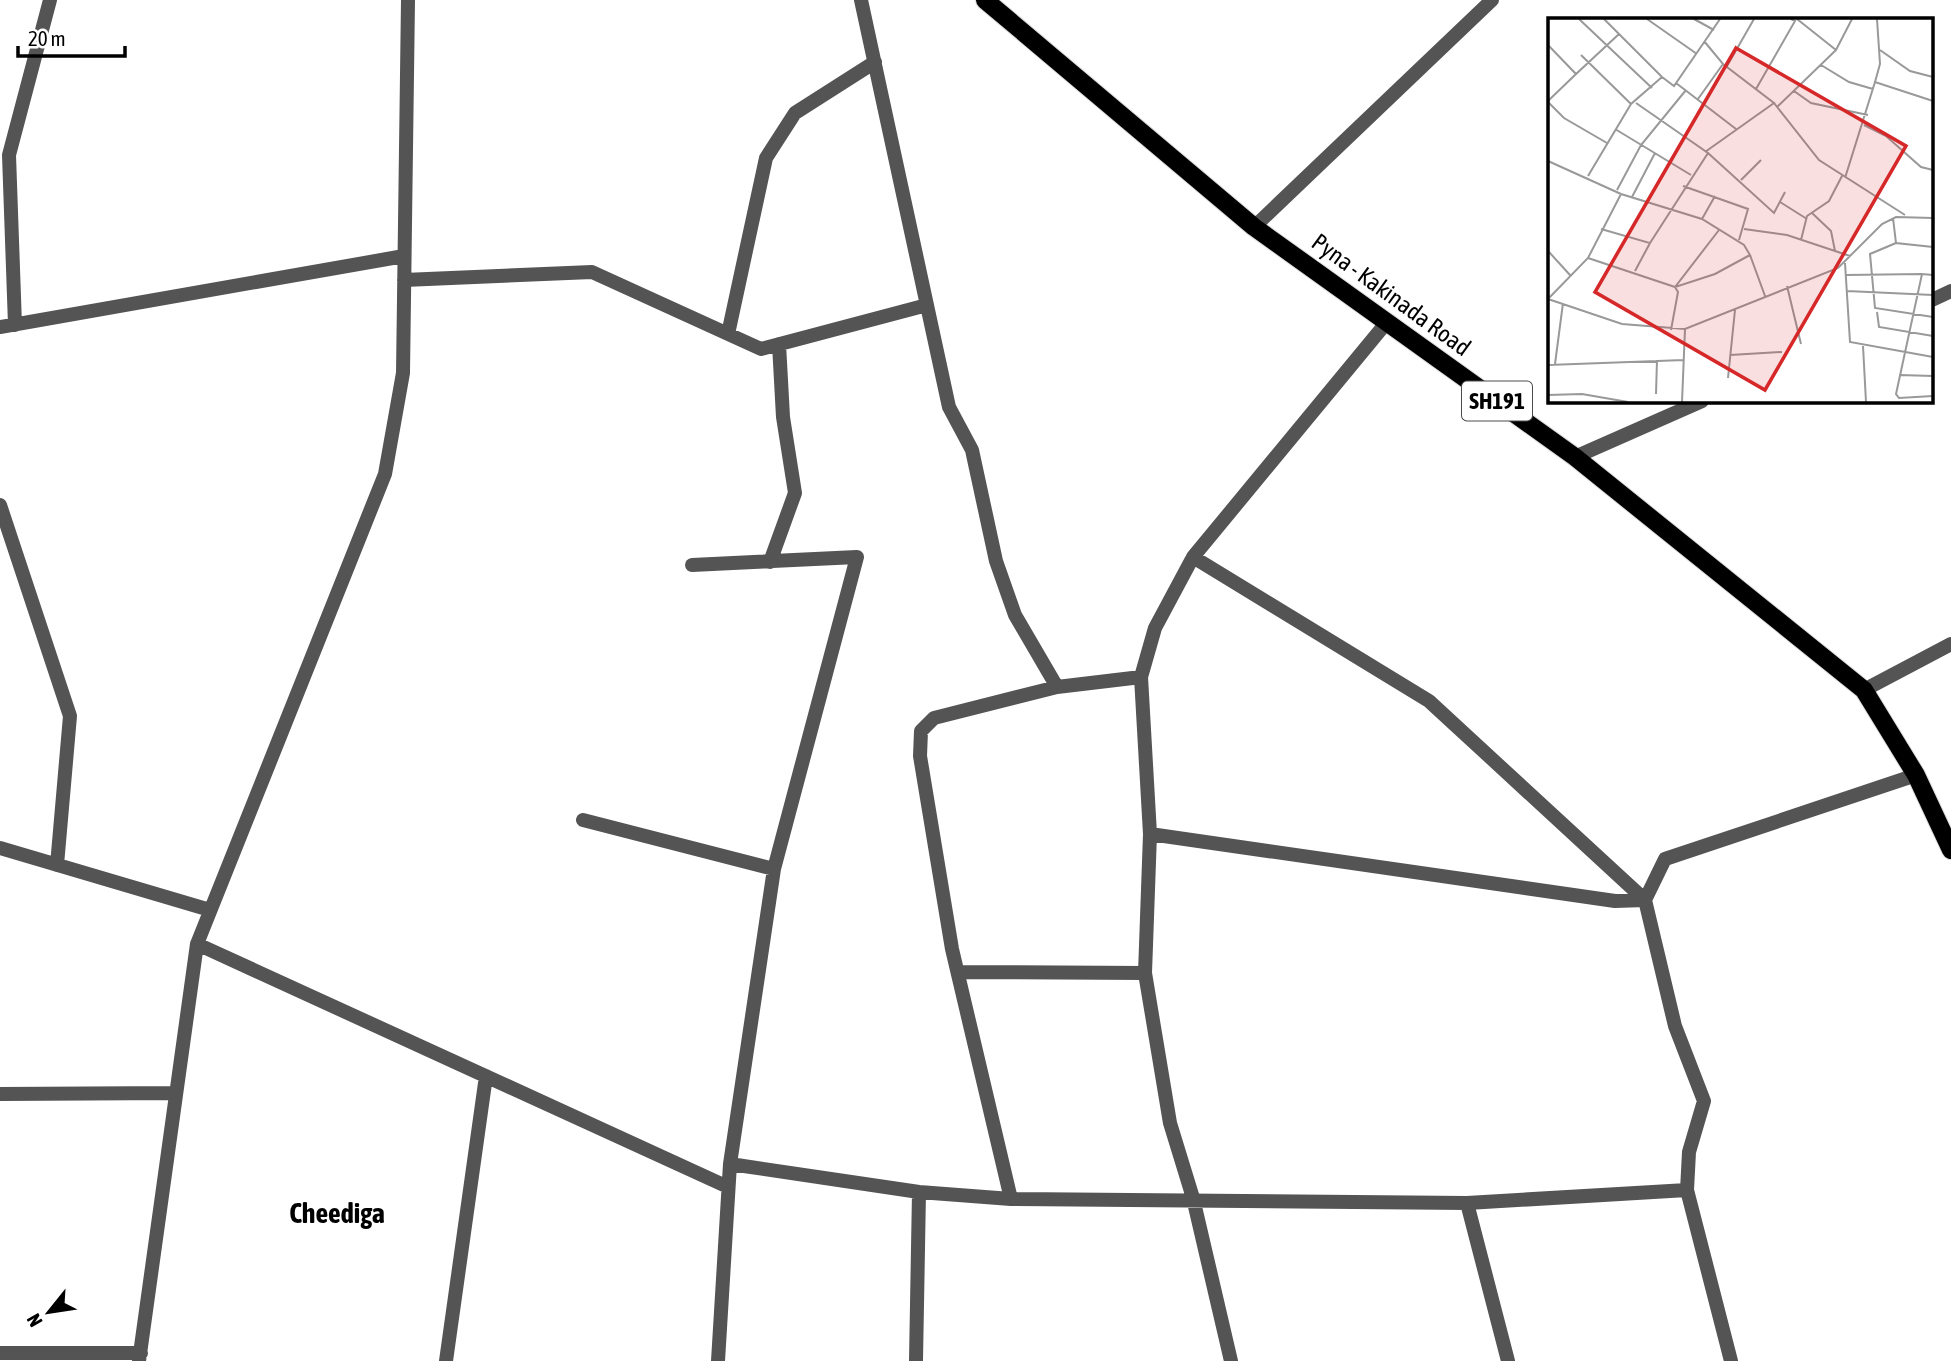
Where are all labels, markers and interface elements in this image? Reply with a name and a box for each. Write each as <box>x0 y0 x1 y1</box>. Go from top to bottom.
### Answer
scale bar <box>18 14 124 58</box>
inset map <box>1548 18 1934 402</box>
text: 20 m <box>28 26 66 50</box>
street label: Pyna - Kakinada Road <box>1307 228 1476 361</box>
road number: SH191 <box>1462 382 1532 420</box>
district label: Cheediga <box>289 1197 385 1229</box>
north arrow <box>14 1277 84 1347</box>
text: N <box>22 1310 47 1331</box>

